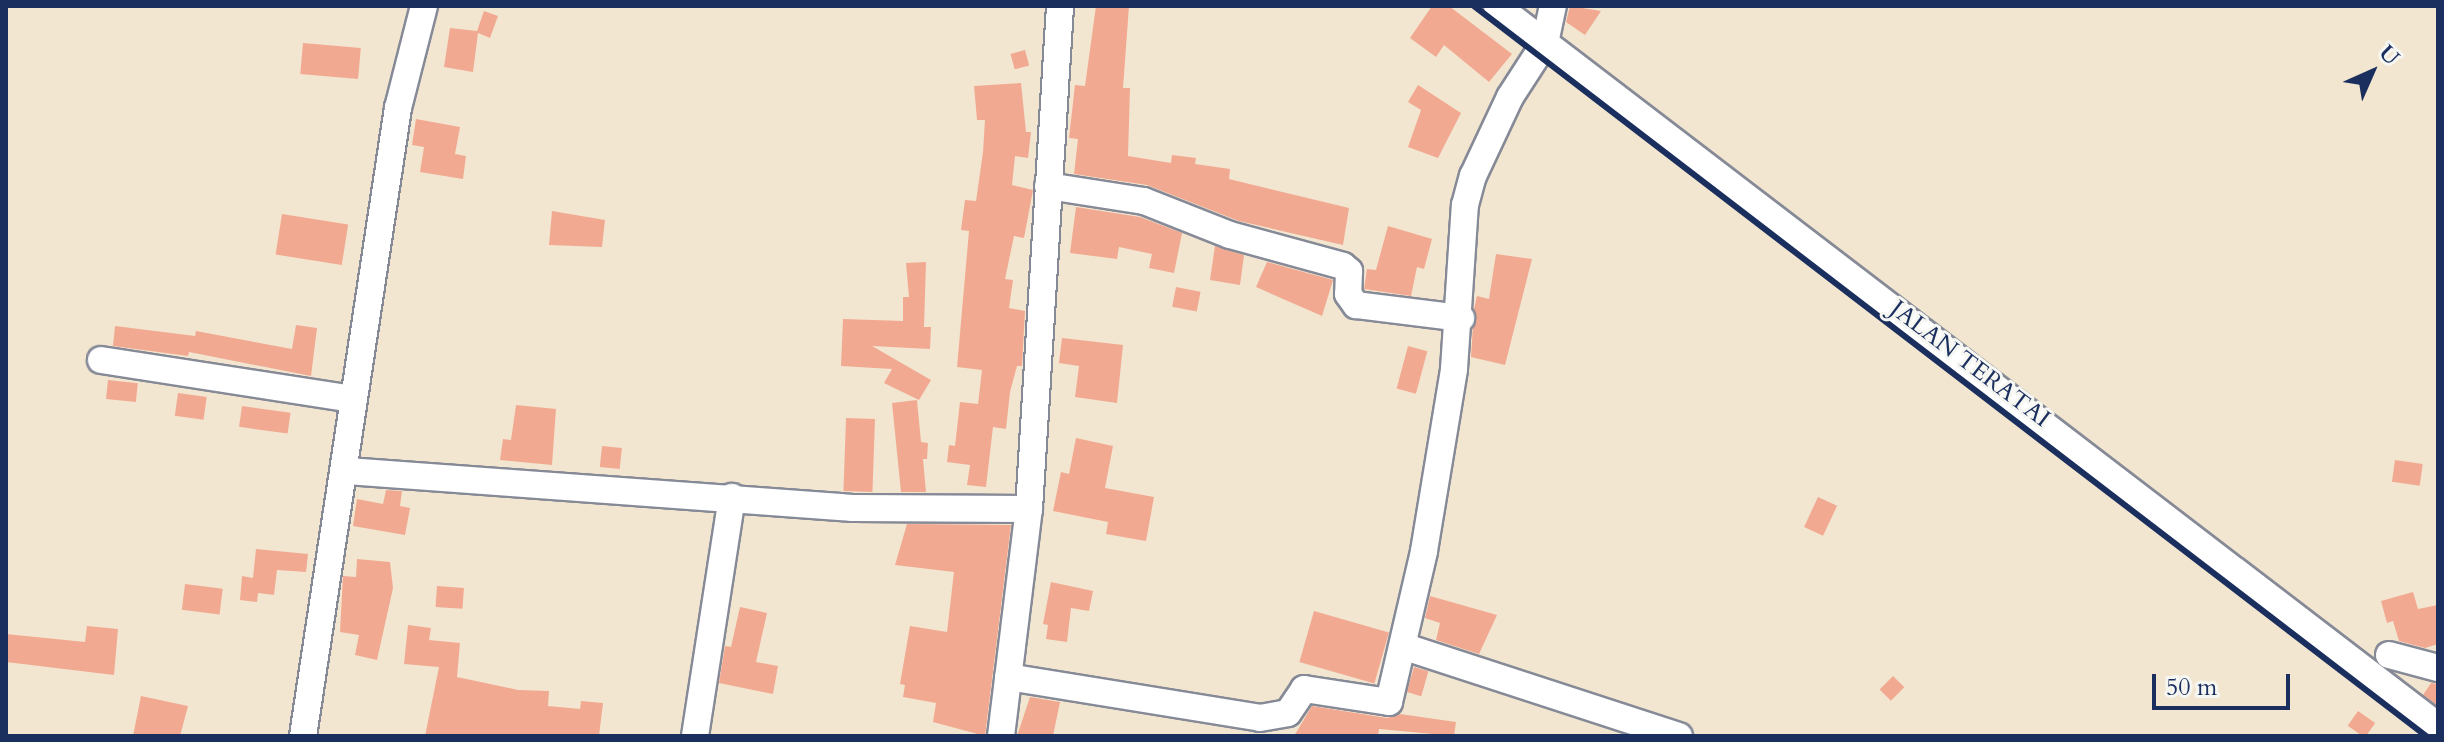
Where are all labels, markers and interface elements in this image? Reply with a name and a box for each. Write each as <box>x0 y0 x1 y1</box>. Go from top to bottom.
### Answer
north arrow <box>2332 32 2412 112</box>
text: U <box>2372 38 2406 72</box>
street label: JALAN TERATAI <box>1884 295 2056 433</box>
scale bar <box>2156 658 2294 708</box>
text: 50 m <box>2166 671 2217 704</box>

